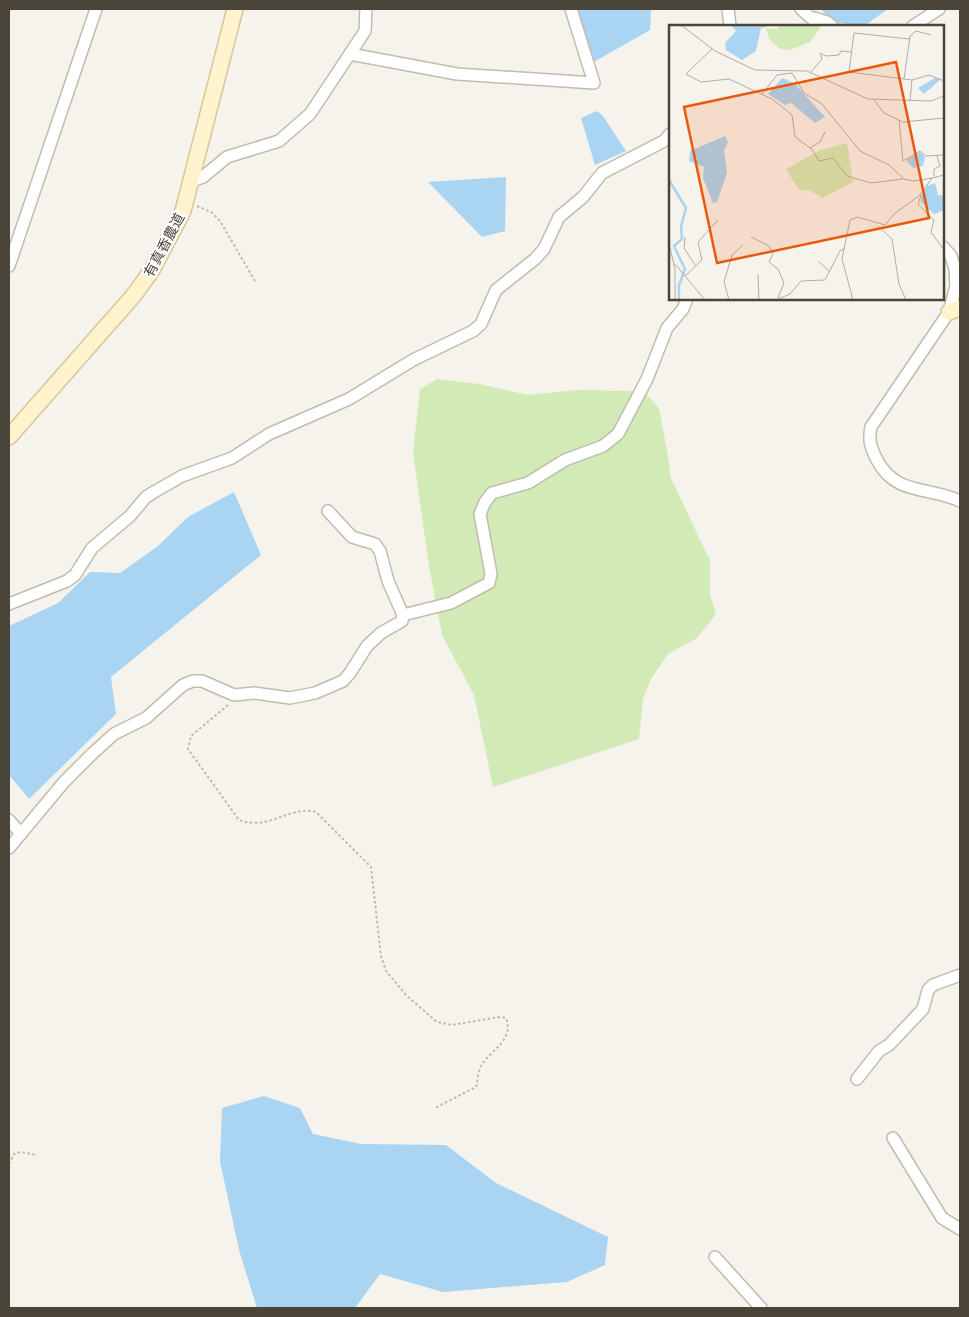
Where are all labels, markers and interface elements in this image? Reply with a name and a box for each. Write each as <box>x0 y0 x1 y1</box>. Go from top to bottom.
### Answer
inset map <box>669 25 944 300</box>
street label: 有真香農道 <box>140 210 188 280</box>

